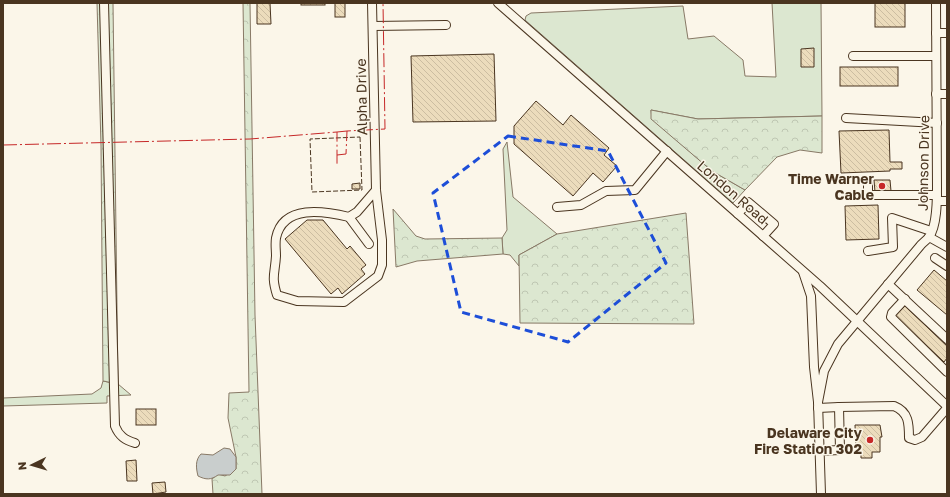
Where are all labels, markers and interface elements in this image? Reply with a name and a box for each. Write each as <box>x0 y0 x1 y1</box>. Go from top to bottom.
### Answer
street label: Alpha Drive <box>352 58 370 136</box>
street label: Johnson Drive <box>914 115 932 211</box>
street label: London Road <box>694 157 772 227</box>
place label: Time Warner Cable <box>788 170 875 203</box>
marker: Time Warner Cable <box>877 181 887 191</box>
place label: Delaware City Fire Station 302 <box>754 424 863 457</box>
marker: Delaware City Fire Station 302 <box>865 435 875 445</box>
north arrow <box>12 445 52 485</box>
text: N <box>15 461 28 471</box>

